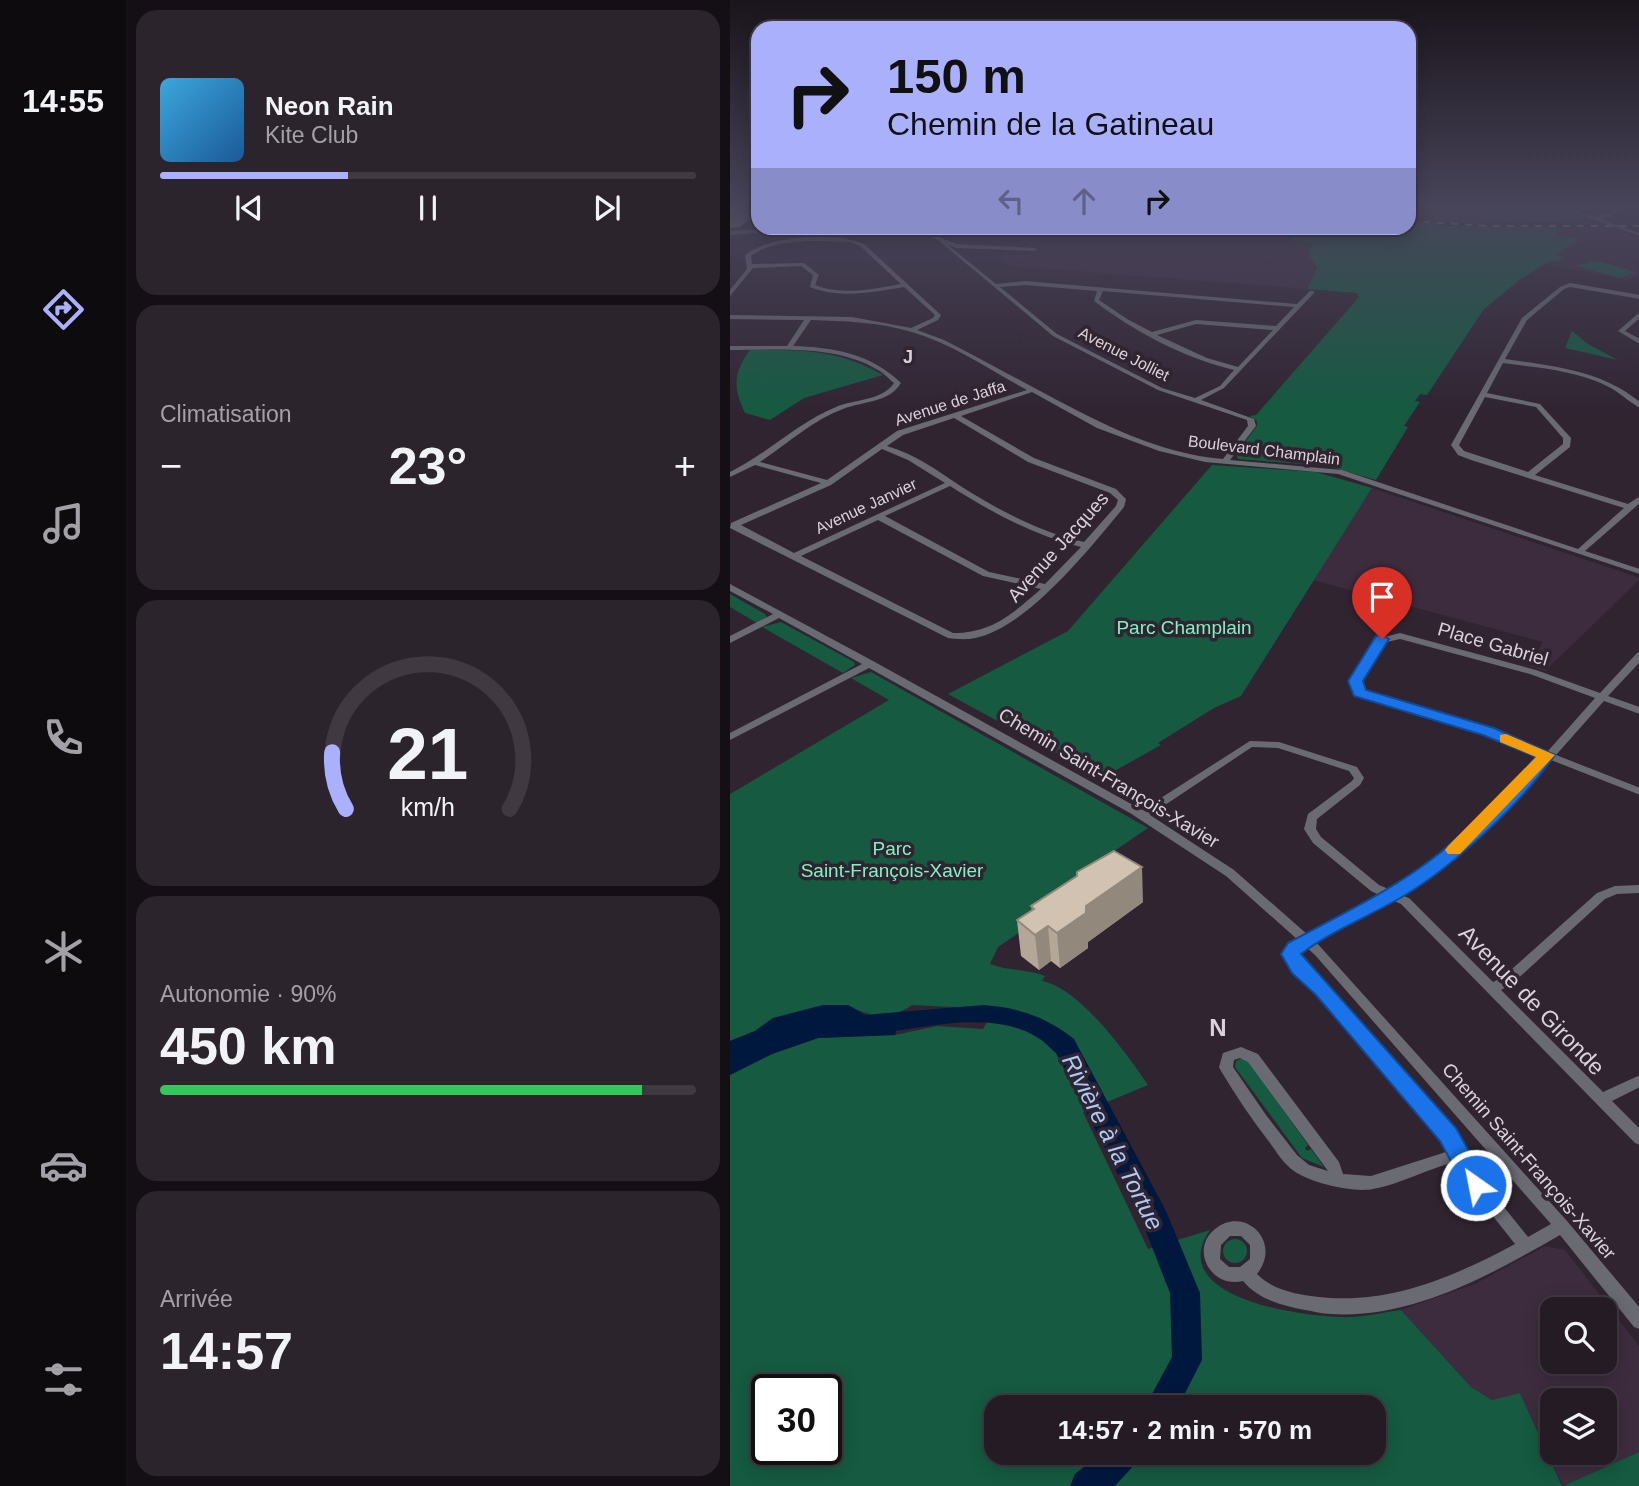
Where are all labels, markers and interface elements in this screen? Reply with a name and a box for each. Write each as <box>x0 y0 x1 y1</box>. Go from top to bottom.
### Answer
icon: right <box>772 49 863 140</box>
text: 150 m <box>887 49 1026 103</box>
text: 14:55 <box>22 83 104 119</box>
text: Neon Rain <box>265 91 394 121</box>
text: Chemin de la Gatineau <box>887 106 1214 142</box>
text: Kite Club <box>265 122 358 148</box>
icon: left <box>992 182 1030 220</box>
icon: ahead <box>1065 182 1103 220</box>
icon: right <box>1138 182 1176 220</box>
icon: previous <box>230 189 268 227</box>
icon: pause <box>409 189 447 227</box>
icon: next <box>588 189 626 227</box>
icon: directions <box>39 285 88 334</box>
street label: Avenue Jolliet <box>1076 324 1173 384</box>
district label: J <box>903 347 913 367</box>
street label: Avenue de Jaffa <box>893 377 1007 429</box>
text: Climatisation <box>160 401 292 427</box>
street label: Boulevard Champlain <box>1187 432 1341 468</box>
text: 23° <box>389 437 467 495</box>
text: − <box>160 445 182 487</box>
text: + <box>674 445 696 487</box>
street label: Avenue Janvier <box>813 475 920 537</box>
street label: Avenue Jacques <box>1003 488 1113 606</box>
icon: music <box>39 499 88 548</box>
pin <box>1352 567 1412 639</box>
icon: arrive <box>1363 578 1401 616</box>
park label: Parc Champlain <box>1116 617 1252 638</box>
street label: Place Gabriel <box>1435 618 1551 670</box>
street label: Chemin Saint-François-Xavier <box>995 704 1224 853</box>
icon: phone <box>39 713 88 762</box>
text: 21 <box>388 713 468 794</box>
text: km/h <box>401 793 455 821</box>
park label: Parc Saint-François-Xavier <box>801 838 984 881</box>
street label: Avenue de Gironde <box>1454 920 1610 1080</box>
icon: climate <box>39 927 88 976</box>
text: Autonomie · 90% <box>160 981 336 1007</box>
district label: N <box>1209 1014 1227 1041</box>
text: 450 km <box>160 1017 336 1075</box>
water label: Rivière à la Tortue <box>1057 1049 1169 1235</box>
street label: Chemin Saint-François-Xavier <box>1438 1058 1620 1264</box>
icon: car <box>39 1141 88 1190</box>
position arrow <box>1439 1148 1513 1222</box>
text: Arrivée <box>160 1286 233 1312</box>
map controls <box>1540 1297 1617 1465</box>
button: search <box>1540 1297 1617 1374</box>
text: 14:57 <box>160 1322 293 1380</box>
icon: filters <box>39 1355 88 1404</box>
speed limit sign: 30 <box>751 1374 842 1465</box>
button: layers <box>1540 1388 1617 1465</box>
text: 14:57 · 2 min · 570 m <box>1058 1415 1312 1445</box>

